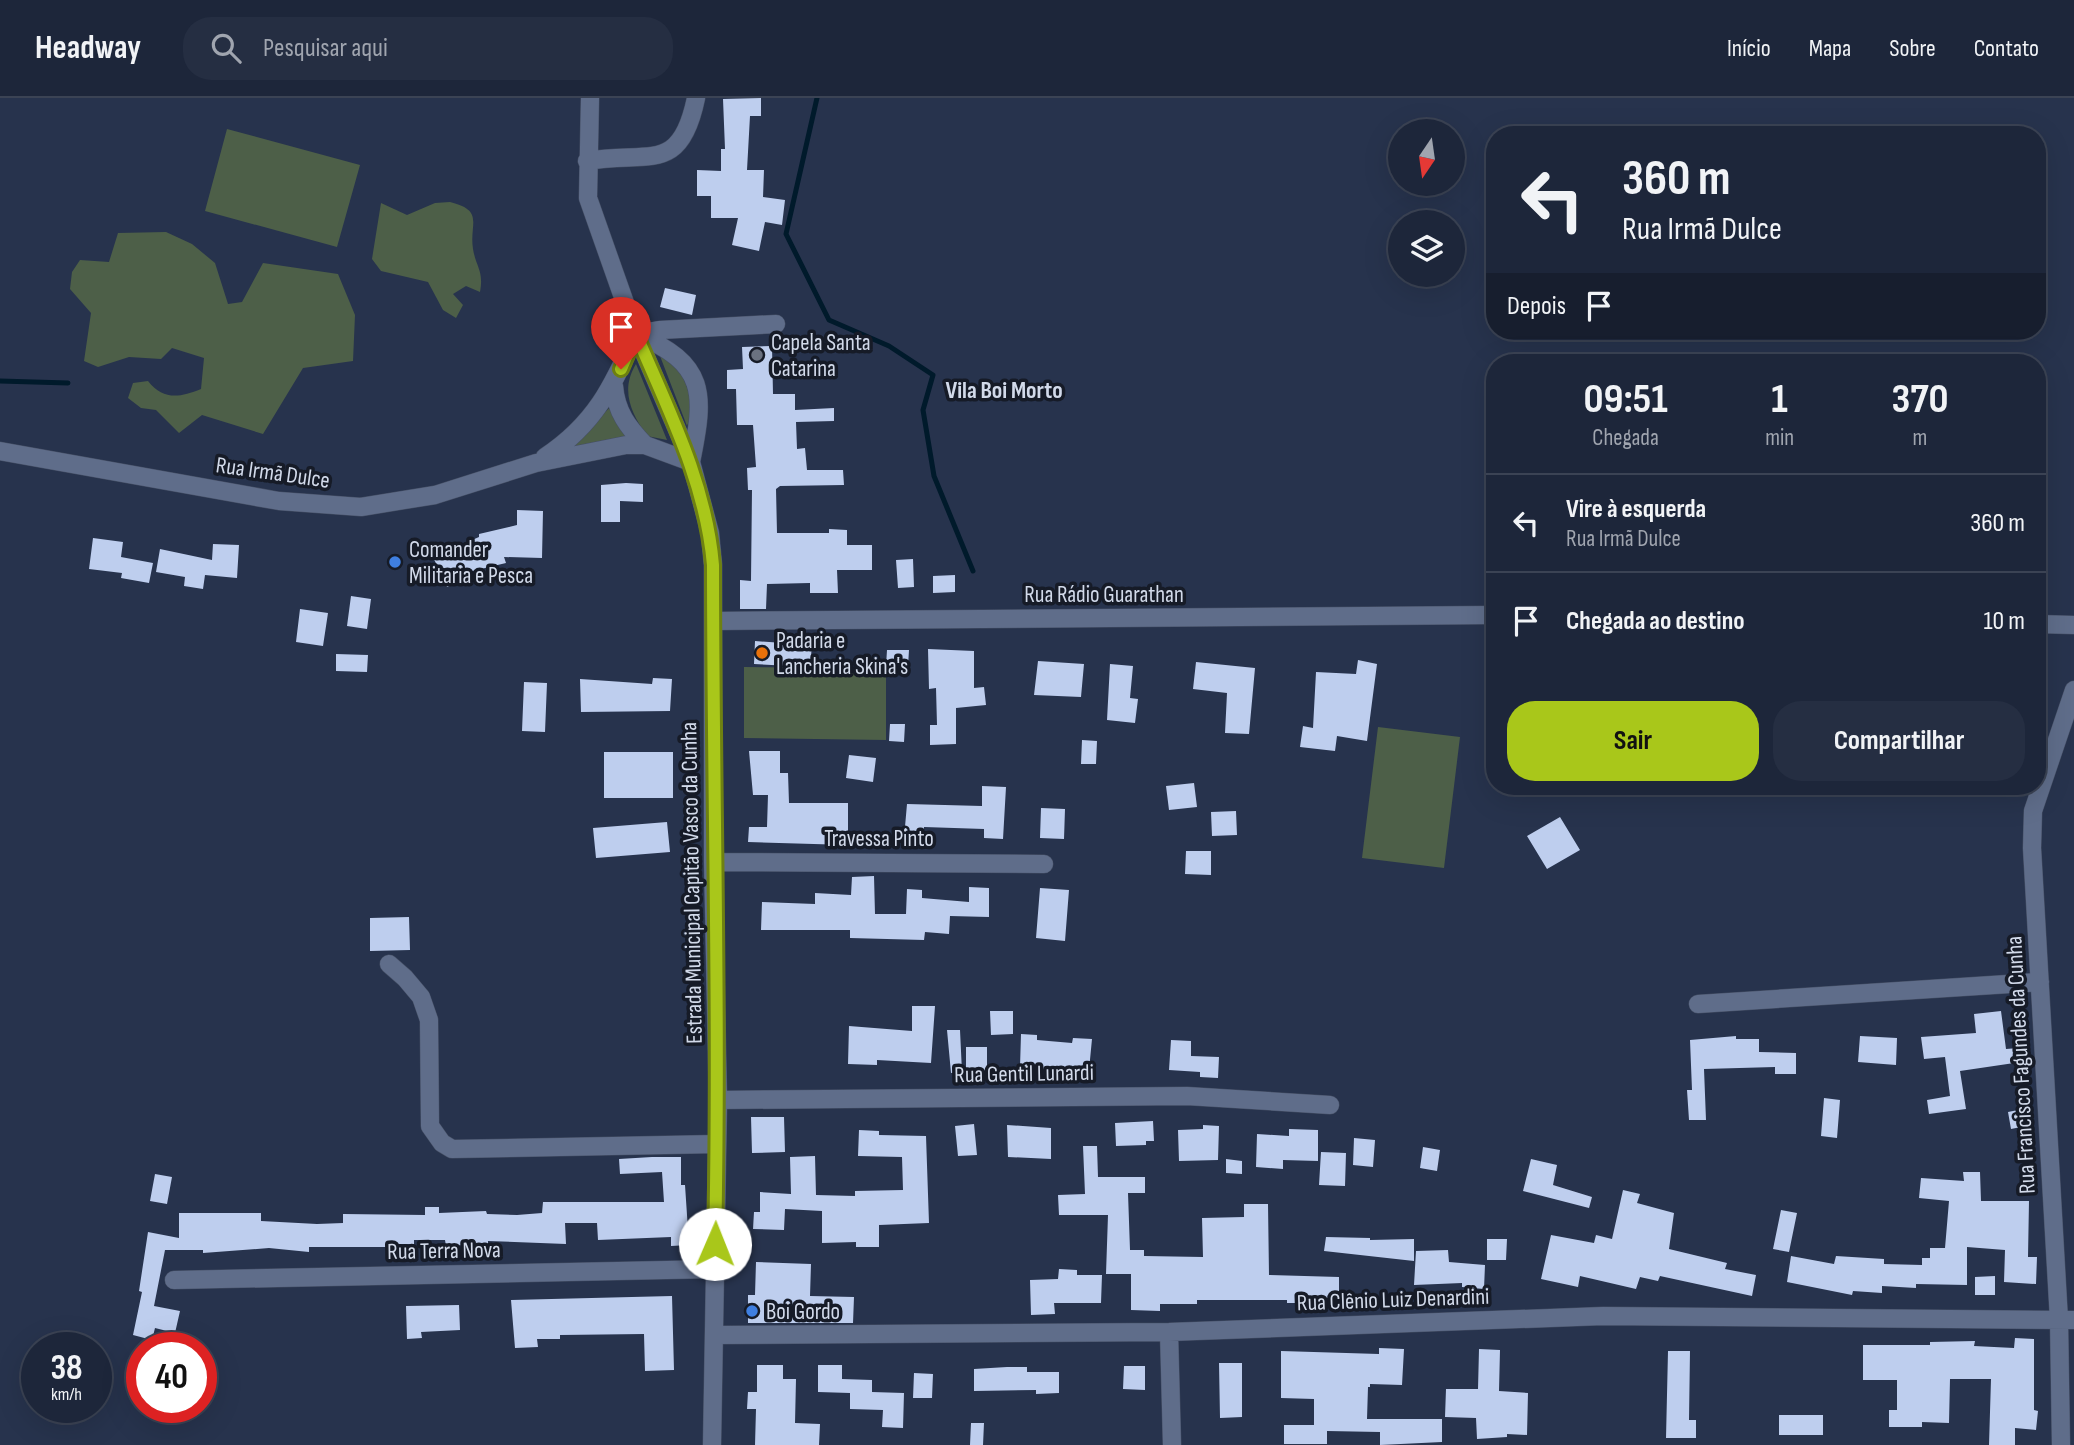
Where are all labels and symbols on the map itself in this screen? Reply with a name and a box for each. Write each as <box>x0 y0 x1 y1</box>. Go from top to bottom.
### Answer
north arrow <box>1388 119 1465 196</box>
pin <box>591 297 651 369</box>
place label: Capela Santa Catarina <box>771 329 871 383</box>
marker: Capela Santa Catarina <box>749 347 765 363</box>
district label: Vila Boi Morto <box>945 376 1063 405</box>
street label: Rua Irmã Dulce <box>214 451 332 495</box>
place label: Comander Militaria e Pesca <box>409 536 533 590</box>
marker: Comander Militaria e Pesca <box>387 554 403 570</box>
street label: Rua Rádio Guarathan <box>1024 581 1184 609</box>
place label: Padaria e Lancheria Skina's <box>776 627 908 681</box>
marker: Padaria e Lancheria Skina's <box>754 645 770 661</box>
street label: Estrada Municipal Capitão Vasco da Cunha <box>675 722 709 1044</box>
street label: Travessa Pinto <box>824 825 934 853</box>
street label: Rua Francisco Fagundes da Cunha <box>2000 935 2042 1195</box>
street label: Rua Gentil Lunardi <box>954 1059 1094 1089</box>
position arrow <box>678 1207 752 1281</box>
street label: Rua Terra Nova <box>387 1236 501 1266</box>
street label: Rua Clênio Luiz Denardini <box>1296 1283 1490 1317</box>
place label: Boi Gordo <box>766 1298 840 1326</box>
marker: Boi Gordo <box>744 1303 760 1319</box>
speed limit sign: 40 <box>126 1332 217 1423</box>

